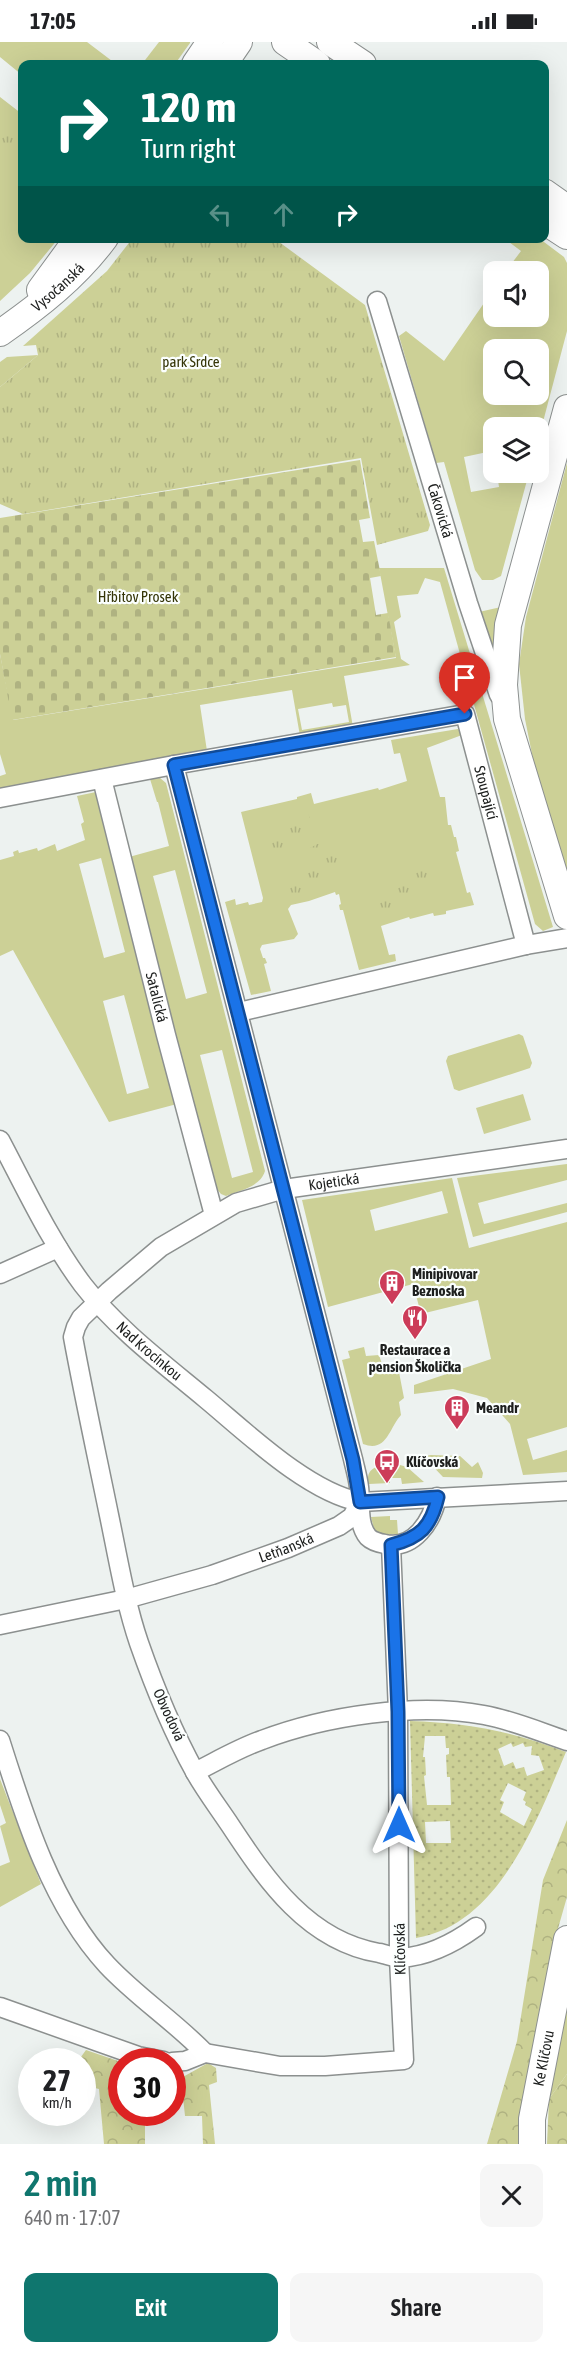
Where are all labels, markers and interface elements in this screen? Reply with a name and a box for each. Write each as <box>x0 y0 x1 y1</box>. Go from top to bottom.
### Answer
text: 17:05 <box>30 8 76 34</box>
text: 120 m <box>141 83 236 131</box>
icon: right <box>42 84 120 162</box>
text: Turn right <box>141 133 236 164</box>
icon: left <box>204 198 237 231</box>
icon: ahead <box>267 198 300 231</box>
icon: right <box>330 198 363 231</box>
street label: Vysočanská <box>28 259 88 315</box>
map controls <box>483 261 549 483</box>
button: sound <box>483 261 549 327</box>
button: search <box>483 339 549 405</box>
park label: park Srdce <box>162 353 220 370</box>
button: layers <box>483 417 549 483</box>
street label: Čakovická <box>424 481 457 540</box>
park label: Hřbitov Prosek <box>98 588 179 605</box>
pin <box>439 652 490 714</box>
icon: arrive <box>448 661 481 694</box>
street label: Stoupající <box>471 764 502 822</box>
street label: Satalická <box>143 970 172 1024</box>
street label: Kojetická <box>307 1169 360 1193</box>
place label: Minipivovar Beznoska <box>412 1265 478 1299</box>
building icon: Minipivovar Beznoska <box>377 1268 407 1306</box>
restaurant icon: Restaurace a pension Školička <box>400 1303 430 1341</box>
street label: Nad Krocínkou <box>113 1318 186 1384</box>
place label: Restaurace a pension Školička <box>369 1341 461 1375</box>
building icon: Meandr <box>442 1393 472 1431</box>
place label: Meandr <box>476 1399 519 1416</box>
bus stop icon: Klíčovská <box>372 1447 402 1485</box>
place label: Klíčovská <box>406 1453 458 1470</box>
street label: Letňanská <box>256 1529 316 1566</box>
street label: Obvodová <box>150 1686 189 1744</box>
position arrow <box>367 1793 431 1857</box>
street label: Klíčovská <box>391 1923 408 1975</box>
street label: Ke Klíčovu <box>530 2029 557 2087</box>
speed limit sign: 30 <box>108 2048 186 2126</box>
text: 27 <box>43 2063 71 2097</box>
text: km/h <box>42 2094 72 2111</box>
text: 2 min <box>24 2162 98 2204</box>
button: close <box>480 2164 543 2227</box>
text: 640 m · 17:07 <box>24 2206 121 2229</box>
button: Exit <box>24 2273 278 2342</box>
button: Share <box>290 2273 543 2342</box>

